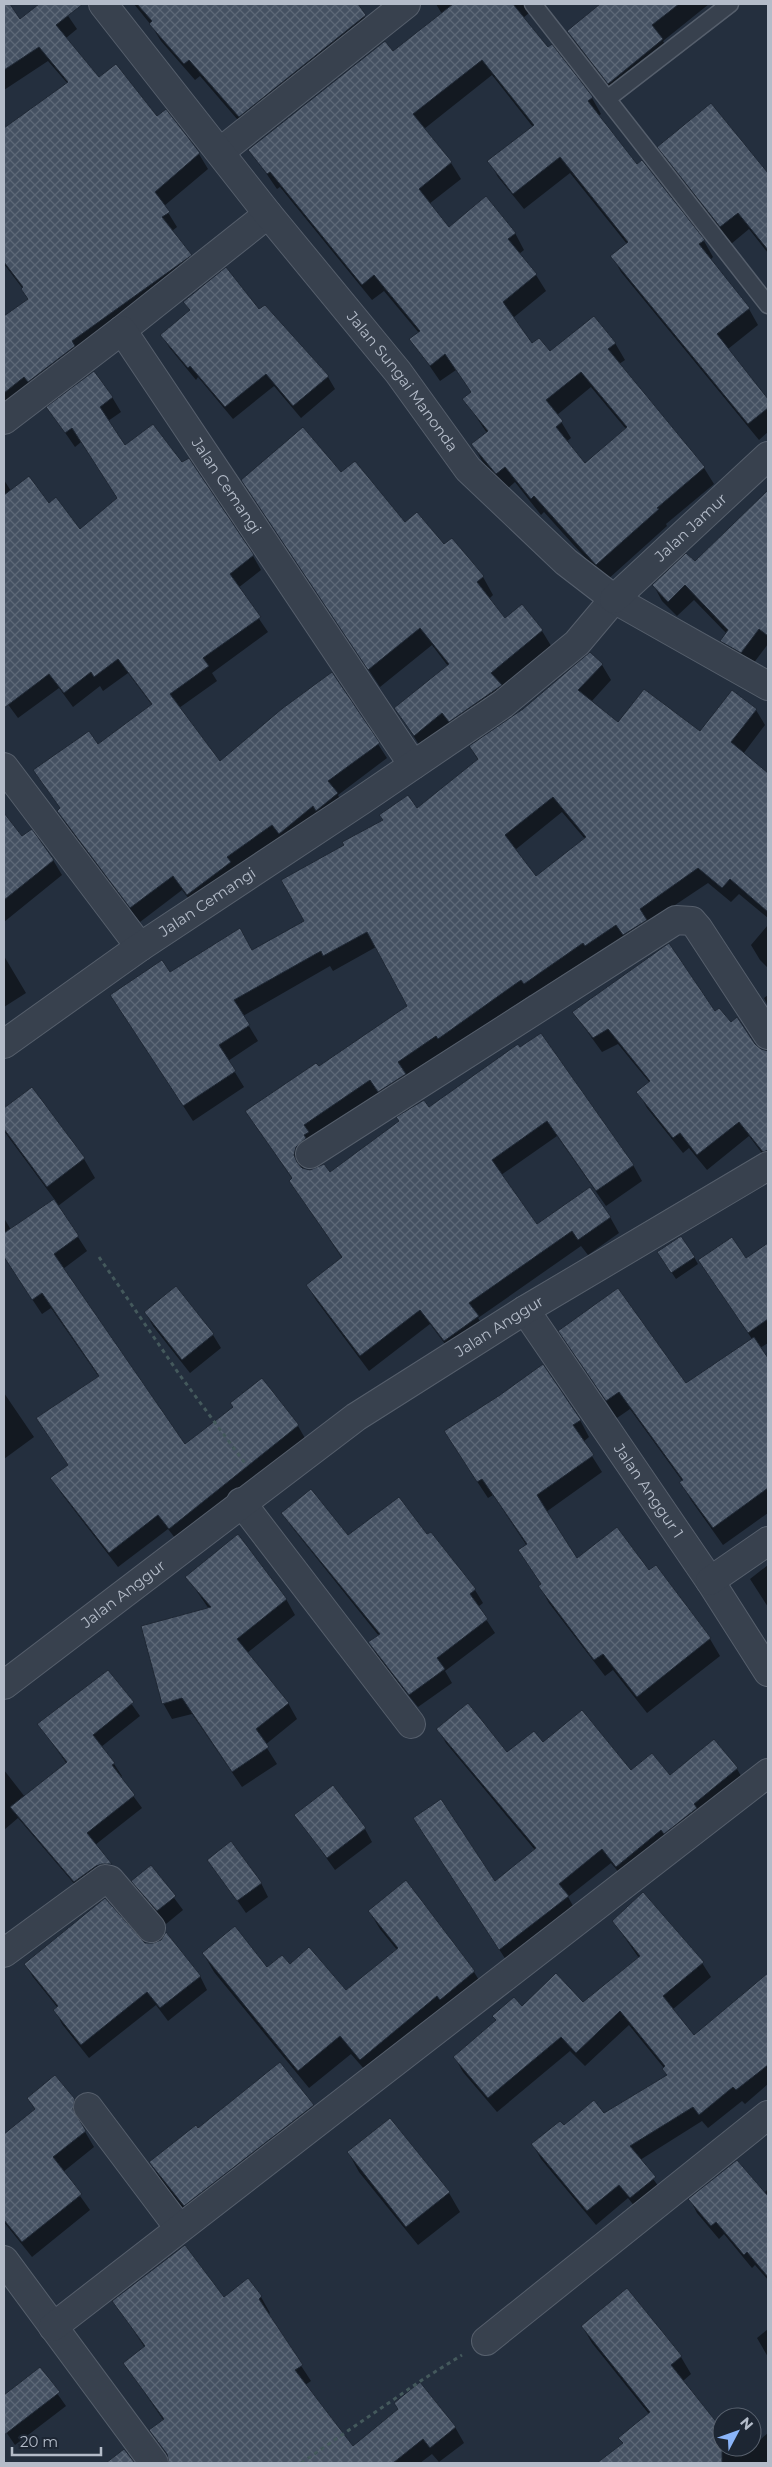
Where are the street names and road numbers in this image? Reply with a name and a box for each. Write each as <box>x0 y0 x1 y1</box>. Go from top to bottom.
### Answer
street label: Jalan Sungai Manonda <box>342 306 462 455</box>
street label: Jalan Cemangi <box>187 433 266 537</box>
street label: Jalan Jamur <box>650 489 731 566</box>
street label: Jalan Cemangi <box>154 863 259 941</box>
street label: Jalan Anggur <box>450 1291 547 1361</box>
street label: Jalan Anggur 1 <box>609 1439 688 1541</box>
street label: Jalan Anggur <box>76 1556 169 1632</box>

